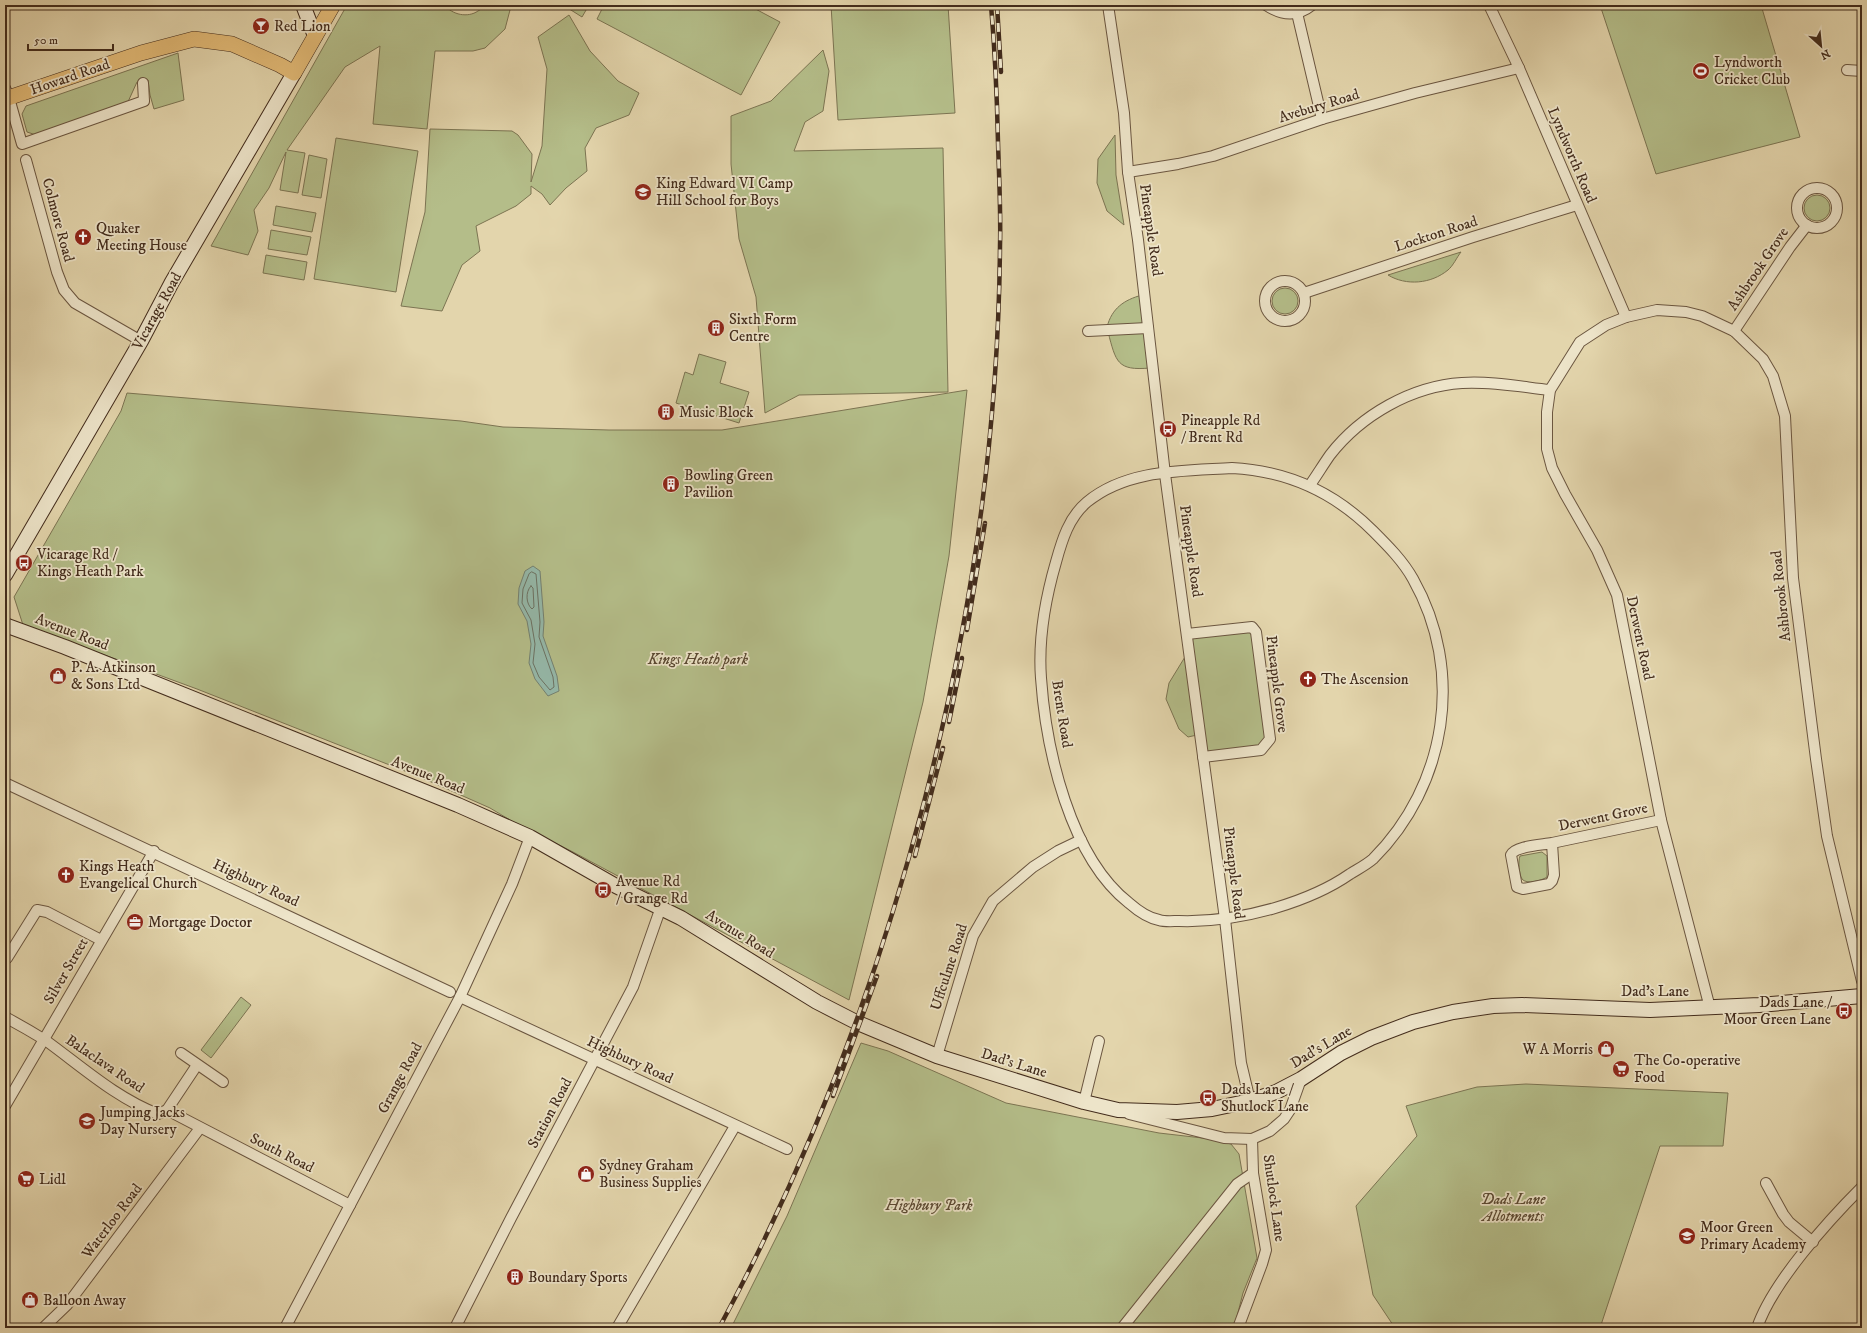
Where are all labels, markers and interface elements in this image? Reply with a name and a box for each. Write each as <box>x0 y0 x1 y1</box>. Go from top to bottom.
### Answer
bar icon: Red Lion <box>251 16 271 36</box>
place label: Red Lion <box>274 17 331 36</box>
scale bar <box>28 26 113 52</box>
north arrow <box>1801 26 1841 66</box>
text: 50 m <box>34 33 58 48</box>
text: N <box>1818 46 1832 62</box>
place label: Lyndworth Cricket Club <box>1714 53 1790 89</box>
street label: Howard Road <box>28 54 113 99</box>
sports icon: Lyndworth Cricket Club <box>1691 61 1711 81</box>
street label: Avebury Road <box>1276 85 1362 127</box>
street label: Lyndworth Road <box>1543 104 1601 206</box>
place label: King Edward VI Camp Hill School for Boys <box>656 174 793 210</box>
street label: Colmore Road <box>38 176 78 265</box>
school or university icon: King Edward VI Camp Hill School for Boys <box>633 182 653 202</box>
street label: Pineapple Road <box>1135 183 1167 278</box>
street label: Lockton Road <box>1392 211 1480 256</box>
place label: Quaker Meeting House <box>96 219 187 255</box>
street label: Ashbrook Grove <box>1723 224 1793 314</box>
church icon: Quaker Meeting House <box>73 227 93 247</box>
street label: Vicarage Road <box>127 268 186 354</box>
place label: Sixth Form Centre <box>729 310 797 346</box>
building icon: Sixth Form Centre <box>706 318 726 338</box>
building icon: Music Block <box>656 402 676 422</box>
place label: Music Block <box>679 403 754 422</box>
place label: Pineapple Rd / Brent Rd <box>1181 411 1261 447</box>
bus stop icon: Pineapple Rd / Brent Rd <box>1158 419 1178 439</box>
place label: Bowling Green Pavilion <box>684 466 773 502</box>
building icon: Bowling Green Pavilion <box>661 474 681 494</box>
street label: Pineapple Road <box>1175 504 1207 599</box>
place label: Vicarage Rd / Kings Heath Park <box>36 545 144 581</box>
street label: Ashbrook Road <box>1767 549 1795 642</box>
bus stop icon: Vicarage Rd / Kings Heath Park <box>14 553 34 573</box>
street label: Derwent Road <box>1622 594 1658 682</box>
street label: Avenue Road <box>32 609 112 655</box>
street label: Pineapple Grove <box>1262 634 1292 734</box>
park label: Kings Heath park <box>647 650 749 669</box>
place label: P. A. Atkinson & Sons Ltd <box>71 658 156 694</box>
shop icon: P. A. Atkinson & Sons Ltd <box>48 666 68 686</box>
church icon: The Ascension <box>1298 669 1318 689</box>
place label: The Ascension <box>1321 670 1409 689</box>
street label: Brent Road <box>1047 679 1077 750</box>
street label: Avenue Road <box>388 752 468 799</box>
street label: Derwent Grove <box>1557 798 1649 836</box>
street label: Pineapple Road <box>1219 826 1249 921</box>
street label: Highbury Road <box>210 855 303 911</box>
place label: Kings Heath Evangelical Church <box>79 857 198 893</box>
church icon: Kings Heath Evangelical Church <box>56 865 76 885</box>
place label: Avenue Rd / Grange Rd <box>616 872 688 908</box>
bus stop icon: Avenue Rd / Grange Rd <box>593 880 613 900</box>
street label: Avenue Road <box>702 905 778 963</box>
office icon: Mortgage Doctor <box>125 912 145 932</box>
place label: Mortgage Doctor <box>148 913 253 932</box>
street label: Uffculme Road <box>926 921 972 1013</box>
street label: Silver Street <box>39 934 93 1007</box>
street label: Dad's Lane <box>1621 982 1689 1001</box>
place label: Dads Lane / Moor Green Lane <box>1723 993 1833 1029</box>
bus stop icon: Dads Lane / Moor Green Lane <box>1834 1001 1854 1021</box>
street label: Dad's Lane <box>1287 1021 1355 1073</box>
street label: Balaclava Road <box>62 1031 149 1098</box>
street label: Highbury Road <box>584 1032 677 1088</box>
street label: Grange Road <box>373 1039 427 1117</box>
shop icon: W A Morris <box>1596 1039 1616 1059</box>
place label: W A Morris <box>1522 1040 1593 1059</box>
street label: Dad's Lane <box>979 1044 1049 1082</box>
place label: The Co-operative Food <box>1634 1051 1740 1087</box>
supermarket icon: The Co-operative Food <box>1611 1059 1631 1079</box>
street label: Station Road <box>524 1074 577 1152</box>
place label: Dads Lane / Shutlock Lane <box>1221 1080 1309 1116</box>
bus stop icon: Dads Lane / Shutlock Lane <box>1198 1088 1218 1108</box>
place label: Jumping Jacks Day Nursery <box>98 1103 185 1139</box>
school or university icon: Jumping Jacks Day Nursery <box>77 1111 97 1131</box>
street label: South Road <box>247 1129 318 1177</box>
street label: Shutlock Lane <box>1258 1153 1290 1243</box>
place label: Sydney Graham Business Supplies <box>599 1156 702 1192</box>
shop icon: Sydney Graham Business Supplies <box>576 1164 596 1184</box>
supermarket icon: Lidl <box>16 1169 36 1189</box>
place label: Lidl <box>39 1170 66 1189</box>
street label: Waterloo Road <box>77 1179 147 1263</box>
park label: Dads Lane Allotments <box>1480 1190 1546 1226</box>
park label: Highbury Park <box>884 1196 973 1215</box>
place label: Moor Green Primary Academy <box>1700 1218 1807 1254</box>
school or university icon: Moor Green Primary Academy <box>1677 1226 1697 1246</box>
building icon: Boundary Sports <box>505 1267 525 1287</box>
place label: Boundary Sports <box>528 1268 628 1287</box>
shop icon: Balloon Away <box>20 1290 40 1310</box>
place label: Balloon Away <box>43 1291 127 1310</box>

